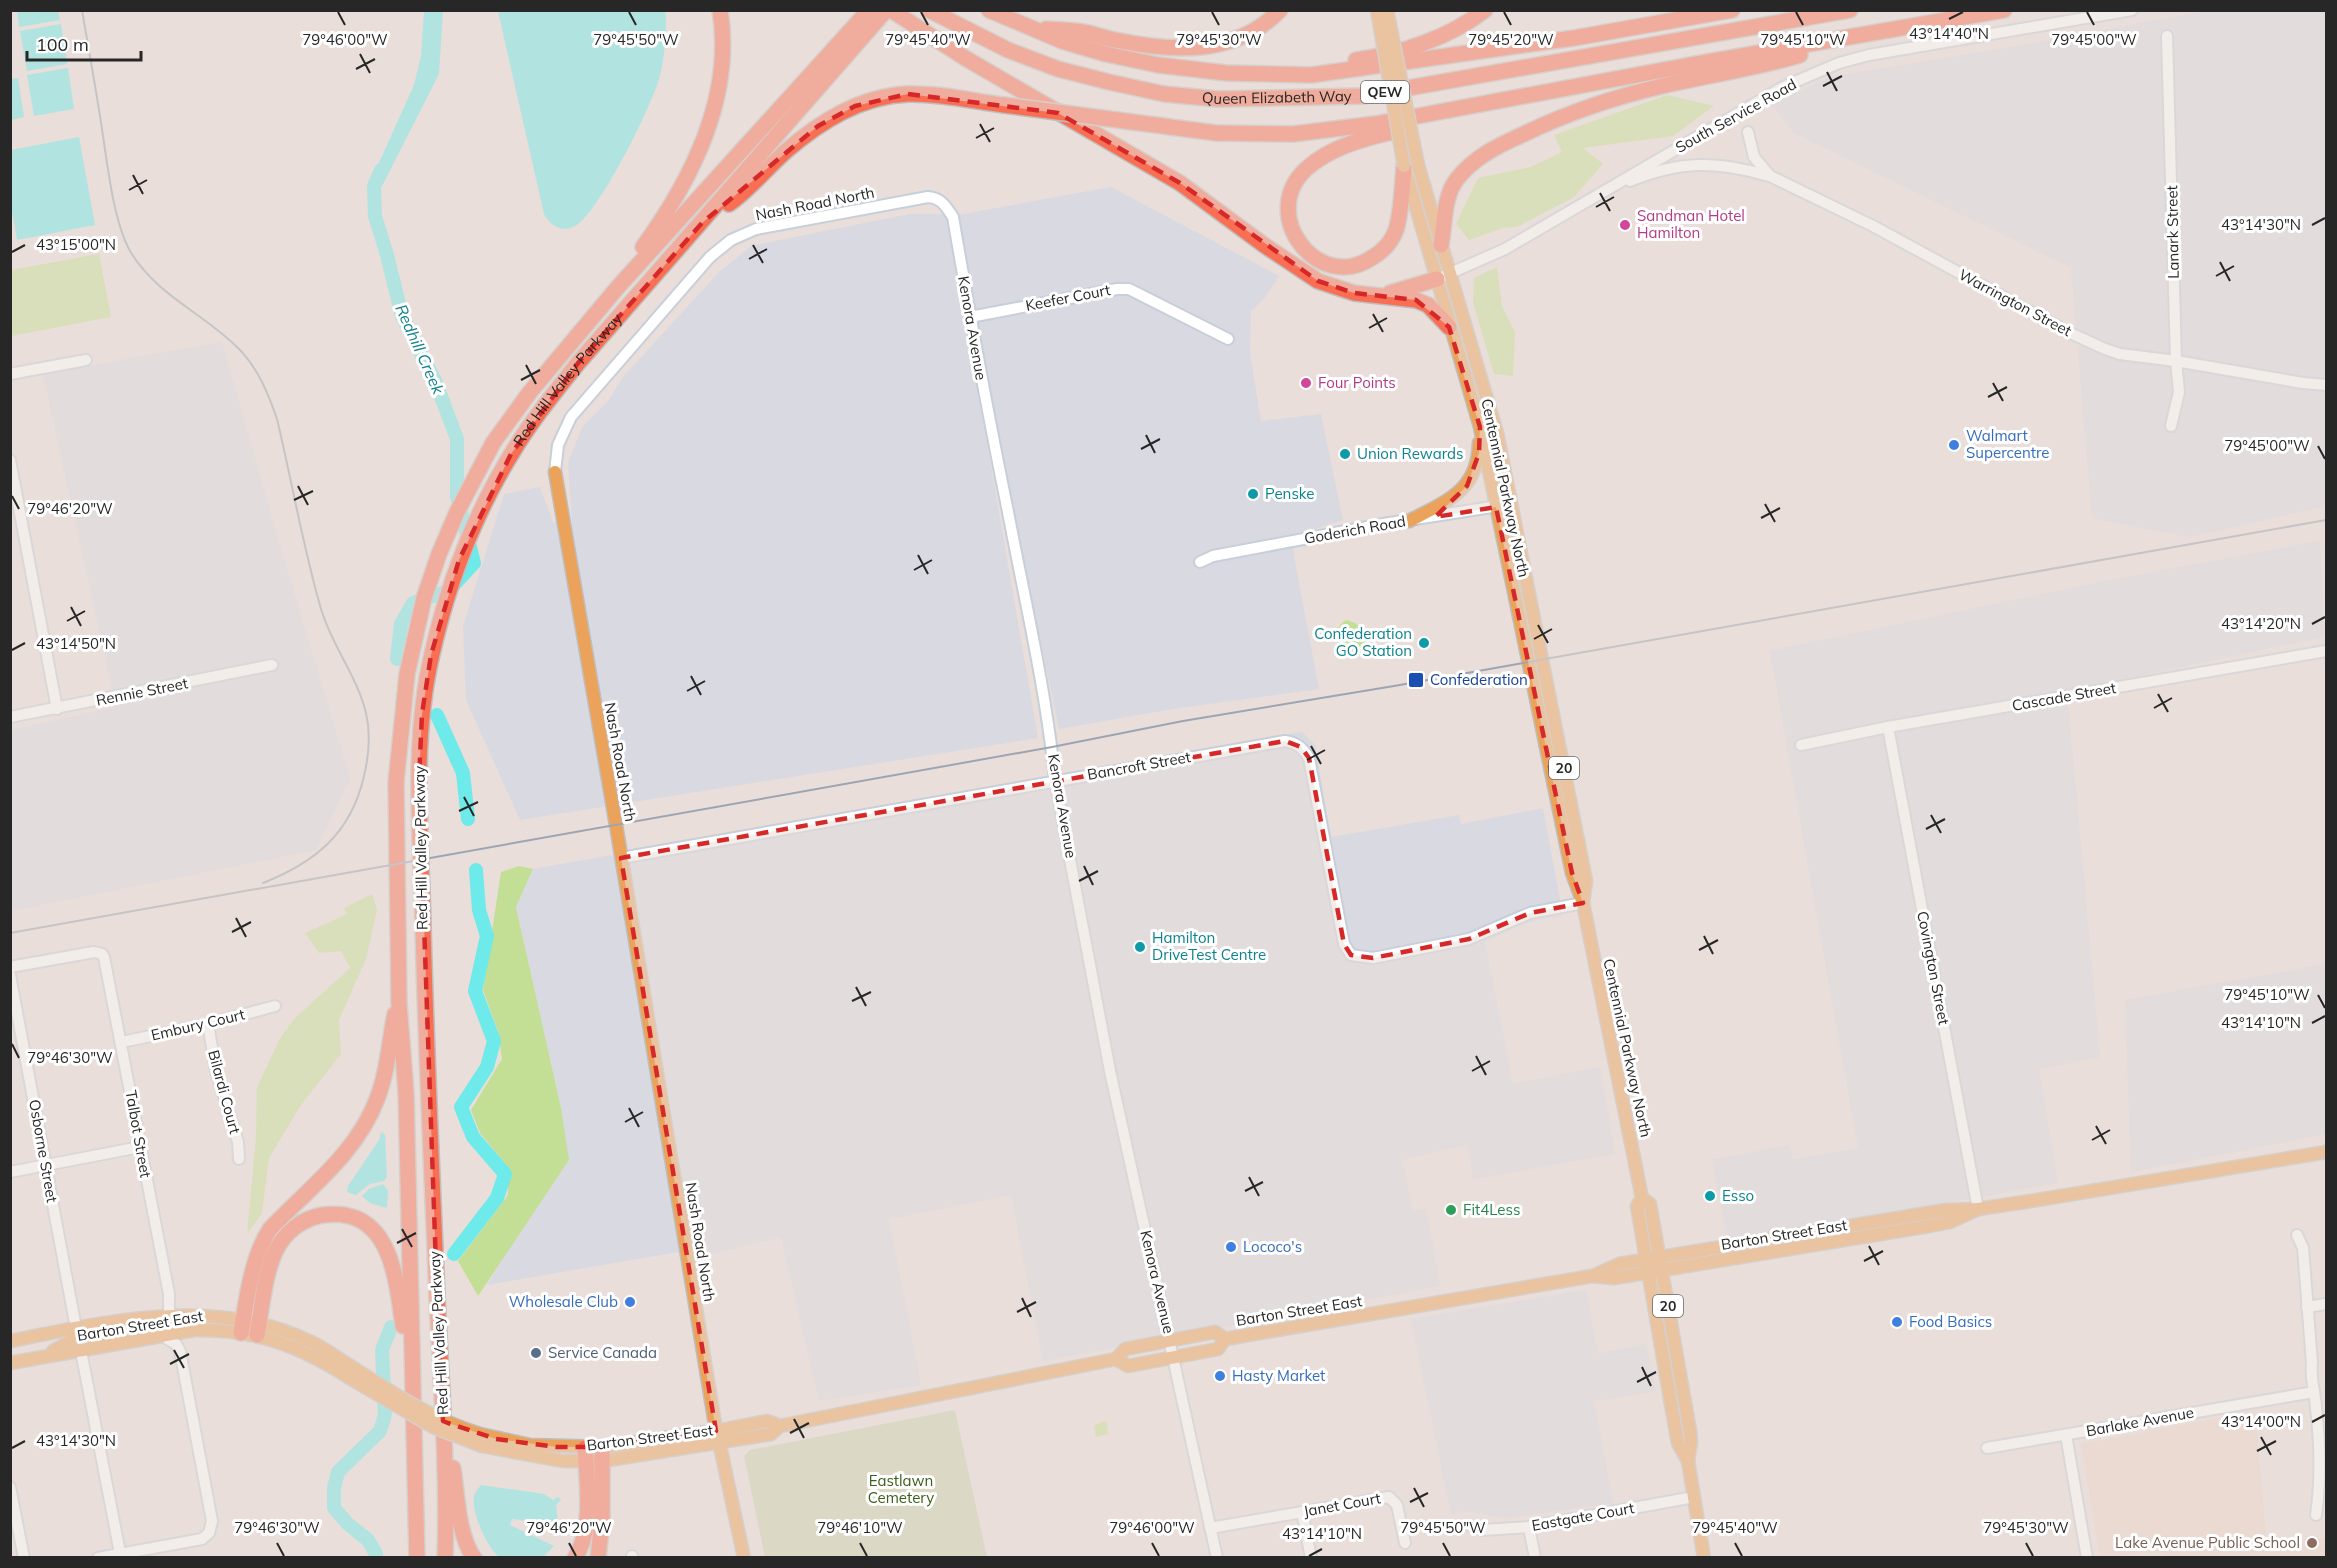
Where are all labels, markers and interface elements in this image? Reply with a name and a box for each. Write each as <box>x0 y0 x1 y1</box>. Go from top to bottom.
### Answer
scale bar <box>27 24 141 62</box>
text: 43°14'40"N <box>1909 24 1989 43</box>
text: 79°46'00"W <box>302 30 388 49</box>
text: 79°45'50"W <box>593 30 679 49</box>
text: 79°45'40"W <box>885 30 971 49</box>
text: 79°45'30"W <box>1176 30 1262 49</box>
text: 79°45'20"W <box>1468 30 1554 49</box>
text: 79°45'10"W <box>1760 30 1846 49</box>
text: 79°45'00"W <box>2051 30 2137 49</box>
text: 100 m <box>36 33 89 56</box>
street label: South Service Road <box>1672 74 1800 157</box>
road number: QEW <box>1361 81 1409 103</box>
street label: Queen Elizabeth Way <box>1201 86 1352 108</box>
street label: Nash Road North <box>754 183 876 224</box>
street label: Lanark Street <box>2162 185 2183 279</box>
place label: Sandman Hotel Hamilton <box>1637 206 1745 242</box>
text: 43°14'30"N <box>2221 215 2301 234</box>
marker: Sandman Hotel Hamilton <box>1618 218 1632 232</box>
text: 43°15'00"N <box>36 235 116 254</box>
street label: Warrington Street <box>1956 265 2075 340</box>
street label: Kenora Avenue <box>954 274 991 381</box>
street label: Keefer Court <box>1024 280 1112 315</box>
water label: Redhill Creek <box>391 301 449 398</box>
street label: Red Hill Valley Parkway <box>509 309 626 449</box>
place label: Four Points <box>1318 373 1396 392</box>
marker: Four Points <box>1299 376 1313 390</box>
street label: Centennial Parkway North <box>1477 397 1534 579</box>
place label: Walmart Supercentre <box>1966 426 2050 462</box>
text: 79°45'00"W <box>2224 436 2310 455</box>
marker: Walmart Supercentre <box>1947 438 1961 452</box>
place label: Union Rewards <box>1357 444 1464 463</box>
marker: Union Rewards <box>1338 447 1352 461</box>
place label: Penske <box>1265 484 1315 503</box>
marker: Penske <box>1246 487 1260 501</box>
text: 79°46'20"W <box>27 499 113 518</box>
street label: Goderich Road <box>1303 511 1407 548</box>
text: 43°14'20"N <box>2221 614 2301 633</box>
place label: Confederation GO Station <box>1314 624 1412 660</box>
text: 43°14'50"N <box>36 634 116 653</box>
marker: Confederation GO Station <box>1417 636 1431 650</box>
place label: Confederation <box>1430 670 1528 689</box>
marker: Confederation <box>1407 671 1425 689</box>
street label: Rennie Street <box>94 673 189 710</box>
street label: Cascade Street <box>2010 678 2117 715</box>
street label: Nash Road North <box>601 701 640 823</box>
street label: Bancroft Street <box>1086 747 1192 784</box>
street label: Kenora Avenue <box>1044 752 1081 859</box>
road number: 20 <box>1549 757 1579 779</box>
street label: Red Hill Valley Parkway <box>410 766 431 930</box>
street label: Covington Street <box>1913 909 1954 1026</box>
place label: Hamilton DriveTest Centre <box>1152 928 1266 964</box>
marker: Hamilton DriveTest Centre <box>1133 940 1147 954</box>
street label: Centennial Parkway North <box>1599 957 1656 1139</box>
text: 79°45'10"W <box>2224 985 2310 1004</box>
street label: Embury Court <box>149 1005 247 1045</box>
text: 43°14'10"N <box>2221 1013 2301 1032</box>
text: 79°46'30"W <box>27 1048 113 1067</box>
street label: Bilardi Court <box>204 1048 245 1136</box>
street label: Talbot Street <box>121 1089 156 1179</box>
street label: Osborne Street <box>25 1098 62 1204</box>
street label: Nash Road North <box>682 1181 719 1303</box>
place label: Esso <box>1722 1186 1754 1205</box>
marker: Esso <box>1703 1189 1717 1203</box>
place label: Fit4Less <box>1463 1200 1520 1219</box>
marker: Fit4Less <box>1444 1203 1458 1217</box>
street label: Barton Street East <box>1720 1215 1848 1254</box>
street label: Kenora Avenue <box>1136 1228 1179 1335</box>
place label: Lococo's <box>1243 1237 1302 1256</box>
marker: Lococo's <box>1224 1240 1238 1254</box>
street label: Red Hill Valley Parkway <box>425 1251 452 1416</box>
street label: Barton Street East <box>1235 1291 1363 1330</box>
place label: Wholesale Club <box>509 1292 618 1311</box>
marker: Wholesale Club <box>623 1295 637 1309</box>
road number: 20 <box>1653 1295 1683 1317</box>
street label: Barton Street East <box>76 1306 204 1345</box>
place label: Food Basics <box>1909 1312 1992 1331</box>
marker: Food Basics <box>1890 1315 1904 1329</box>
place label: Service Canada <box>548 1343 657 1362</box>
marker: Service Canada <box>529 1346 543 1360</box>
place label: Hasty Market <box>1232 1366 1325 1385</box>
marker: Hasty Market <box>1213 1369 1227 1383</box>
street label: Barlake Avenue <box>2085 1403 2195 1440</box>
text: 43°14'00"N <box>2221 1412 2301 1431</box>
street label: Barton Street East <box>586 1420 714 1455</box>
text: 43°14'30"N <box>36 1431 116 1450</box>
park label: Eastlawn Cemetery <box>868 1471 934 1507</box>
street label: Janet Court <box>1302 1488 1382 1521</box>
street label: Eastgate Court <box>1530 1498 1636 1535</box>
text: 79°46'30"W <box>234 1518 320 1537</box>
text: 79°46'20"W <box>526 1518 612 1537</box>
text: 79°46'10"W <box>817 1518 903 1537</box>
text: 79°46'00"W <box>1109 1518 1195 1537</box>
text: 79°45'50"W <box>1400 1518 1486 1537</box>
text: 79°45'40"W <box>1692 1518 1778 1537</box>
text: 79°45'30"W <box>1983 1518 2069 1537</box>
text: 43°14'10"N <box>1282 1524 1362 1543</box>
place label: Lake Avenue Public School <box>2115 1533 2300 1552</box>
marker: Lake Avenue Public School <box>2305 1536 2319 1550</box>

